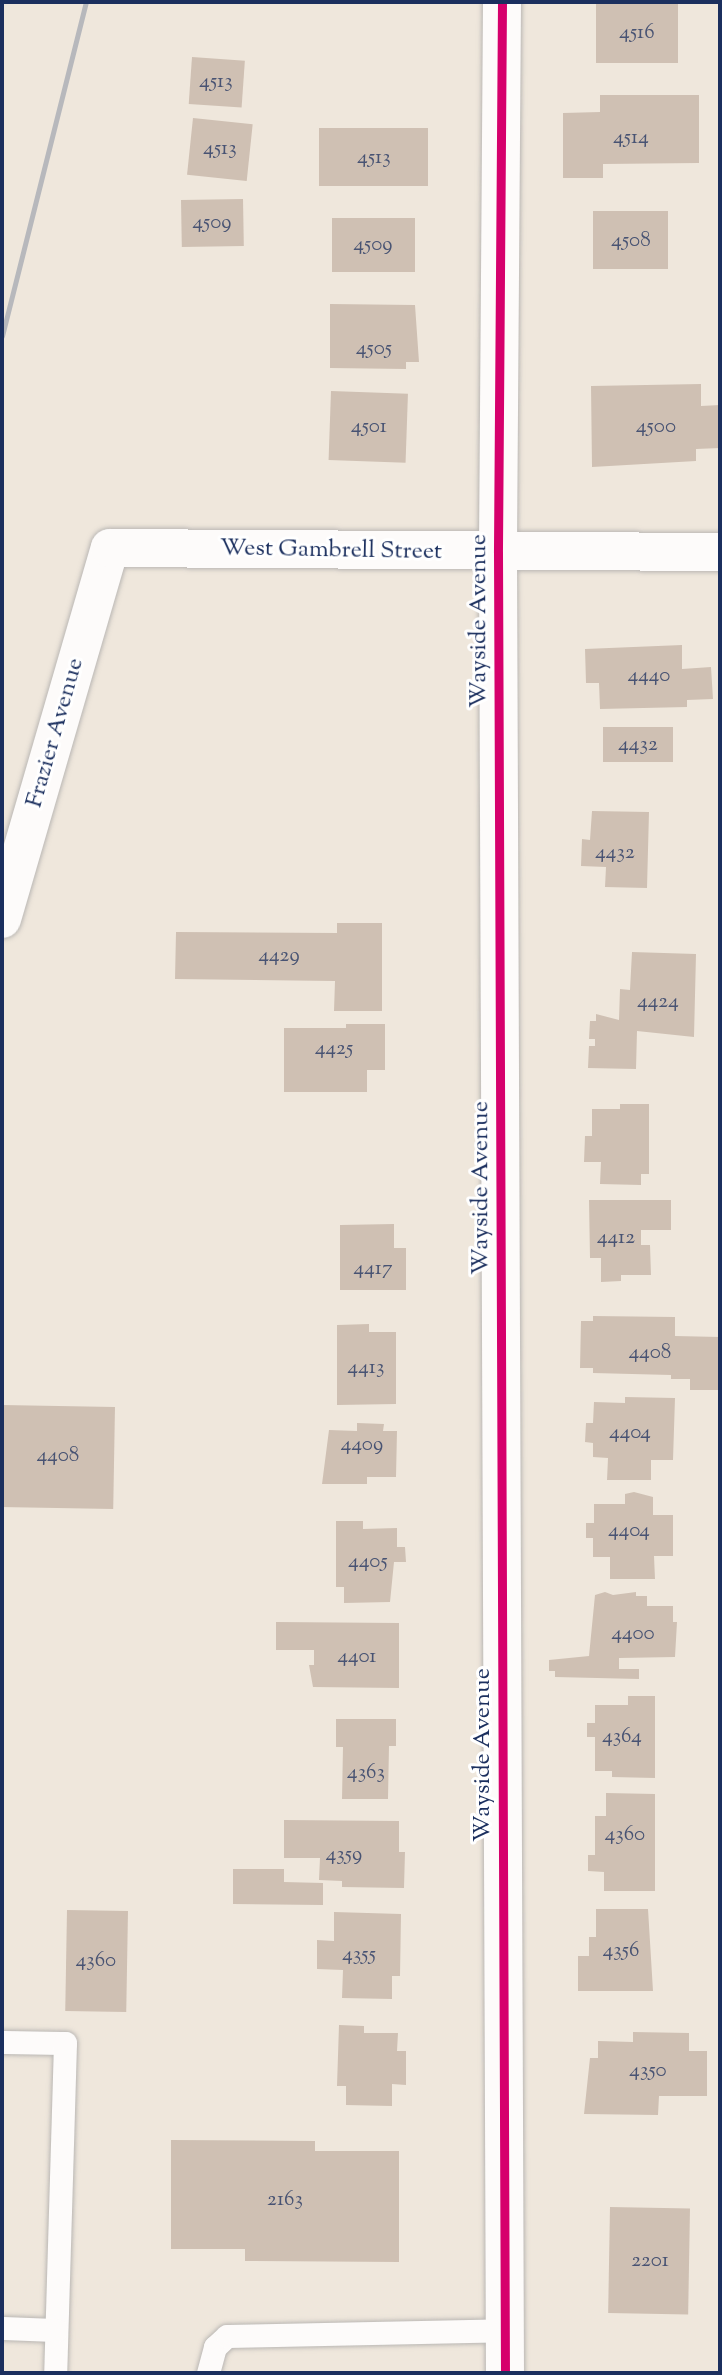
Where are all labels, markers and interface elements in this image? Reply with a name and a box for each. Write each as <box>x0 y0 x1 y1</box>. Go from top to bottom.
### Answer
house number: 4516 <box>619 20 655 46</box>
house number: 4513 <box>199 69 233 95</box>
house number: 4514 <box>613 125 649 151</box>
house number: 4513 <box>203 136 237 162</box>
house number: 4513 <box>357 145 391 171</box>
house number: 4509 <box>192 210 232 236</box>
house number: 4508 <box>611 228 651 254</box>
house number: 4509 <box>353 232 393 258</box>
house number: 4505 <box>356 336 392 362</box>
house number: 4501 <box>351 414 387 440</box>
house number: 4500 <box>636 414 676 440</box>
street label: Wayside Avenue <box>466 534 494 708</box>
street label: West Gambrell Street <box>220 535 442 567</box>
street label: Frazier Avenue <box>21 655 91 811</box>
house number: 4440 <box>628 663 670 689</box>
house number: 4432 <box>618 732 658 758</box>
house number: 4432 <box>595 840 635 866</box>
house number: 4429 <box>258 943 300 969</box>
house number: 4424 <box>637 989 679 1015</box>
house number: 4425 <box>315 1036 353 1062</box>
street label: Wayside Avenue <box>468 1101 496 1275</box>
house number: 4412 <box>597 1225 635 1251</box>
house number: 4417 <box>354 1256 392 1282</box>
house number: 4408 <box>629 1340 671 1366</box>
house number: 4413 <box>348 1355 384 1381</box>
house number: 4404 <box>609 1420 651 1446</box>
house number: 4409 <box>341 1432 383 1458</box>
house number: 4408 <box>37 1443 79 1469</box>
house number: 4404 <box>608 1518 650 1544</box>
house number: 4405 <box>348 1549 388 1575</box>
house number: 4400 <box>611 1621 655 1647</box>
house number: 4401 <box>337 1644 377 1670</box>
street label: Wayside Avenue <box>470 1668 498 1842</box>
house number: 4364 <box>602 1724 642 1750</box>
house number: 4363 <box>347 1760 385 1786</box>
house number: 4360 <box>605 1822 645 1848</box>
house number: 4359 <box>326 1842 362 1868</box>
house number: 4356 <box>603 1938 639 1964</box>
house number: 4355 <box>342 1942 376 1968</box>
house number: 4360 <box>76 1948 116 1974</box>
house number: 4350 <box>629 2058 667 2084</box>
house number: 2163 <box>267 2187 303 2213</box>
house number: 2201 <box>631 2248 669 2274</box>

